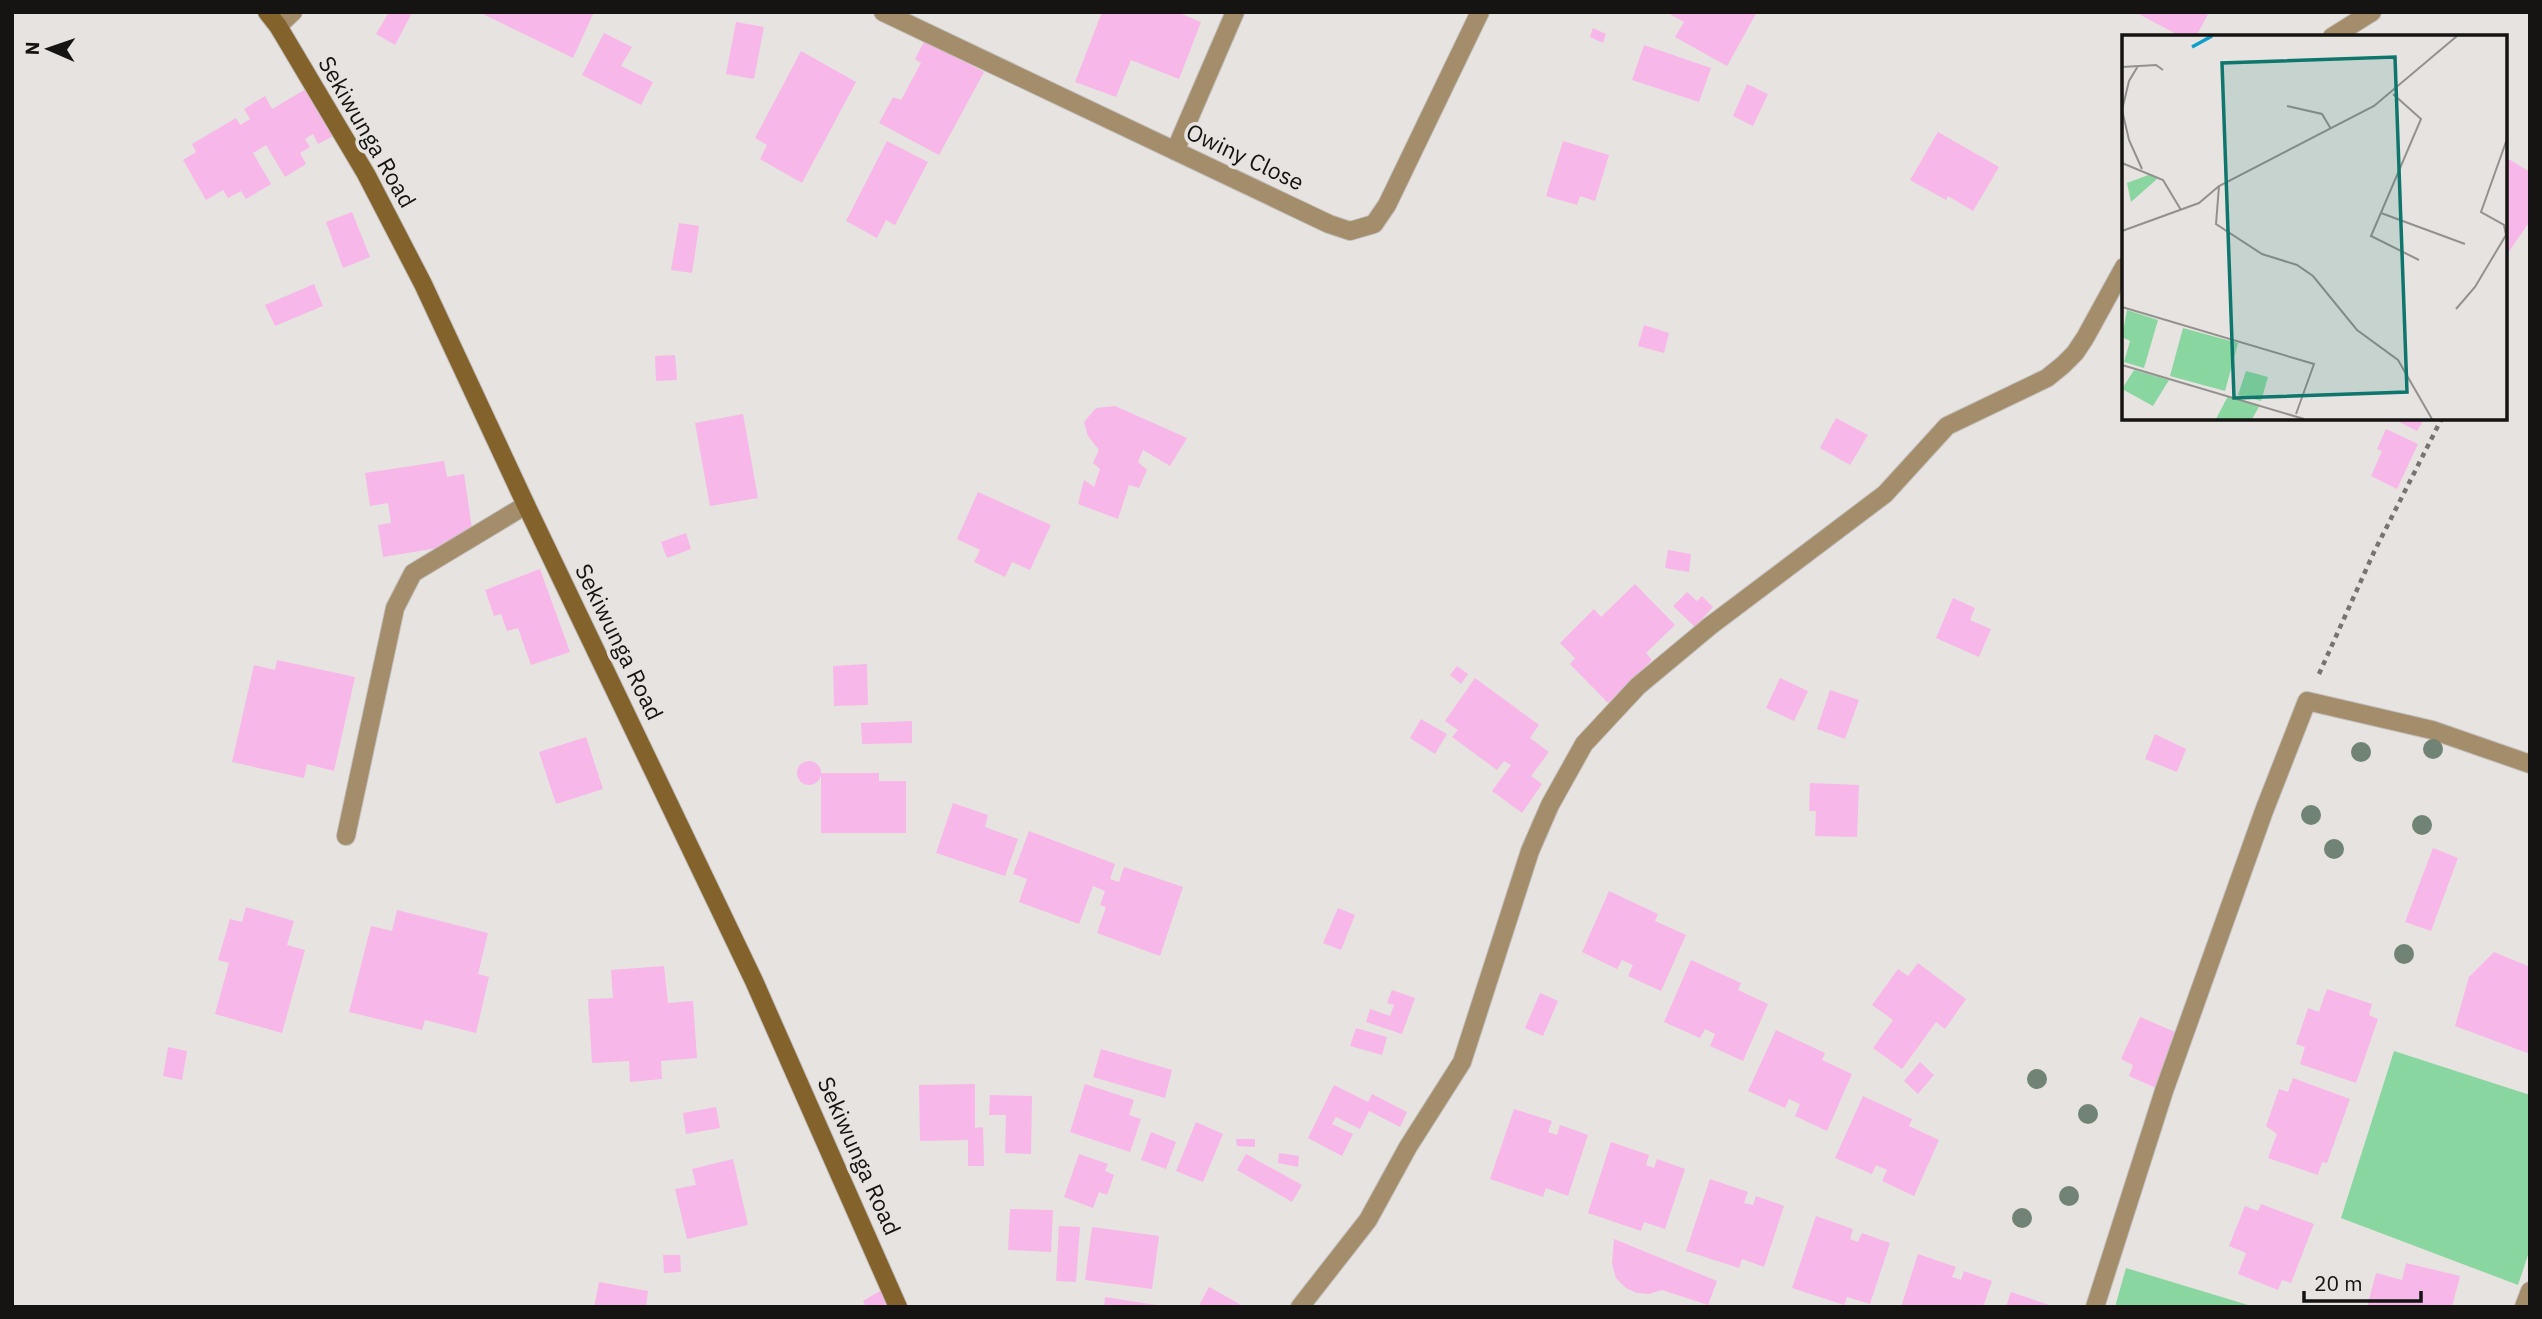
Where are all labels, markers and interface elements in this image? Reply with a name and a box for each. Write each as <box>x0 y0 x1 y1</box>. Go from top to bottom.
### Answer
north arrow <box>14 14 84 84</box>
inset map <box>2122 35 2507 420</box>
text: N <box>20 41 44 56</box>
street label: Sekiwunga Road <box>312 50 423 213</box>
street label: Owiny Close <box>1182 116 1309 196</box>
street label: Sekiwunga Road <box>569 558 671 725</box>
street label: Sekiwunga Road <box>812 1072 908 1239</box>
scale bar <box>2304 1260 2421 1304</box>
text: 20 m <box>2314 1269 2363 1297</box>

